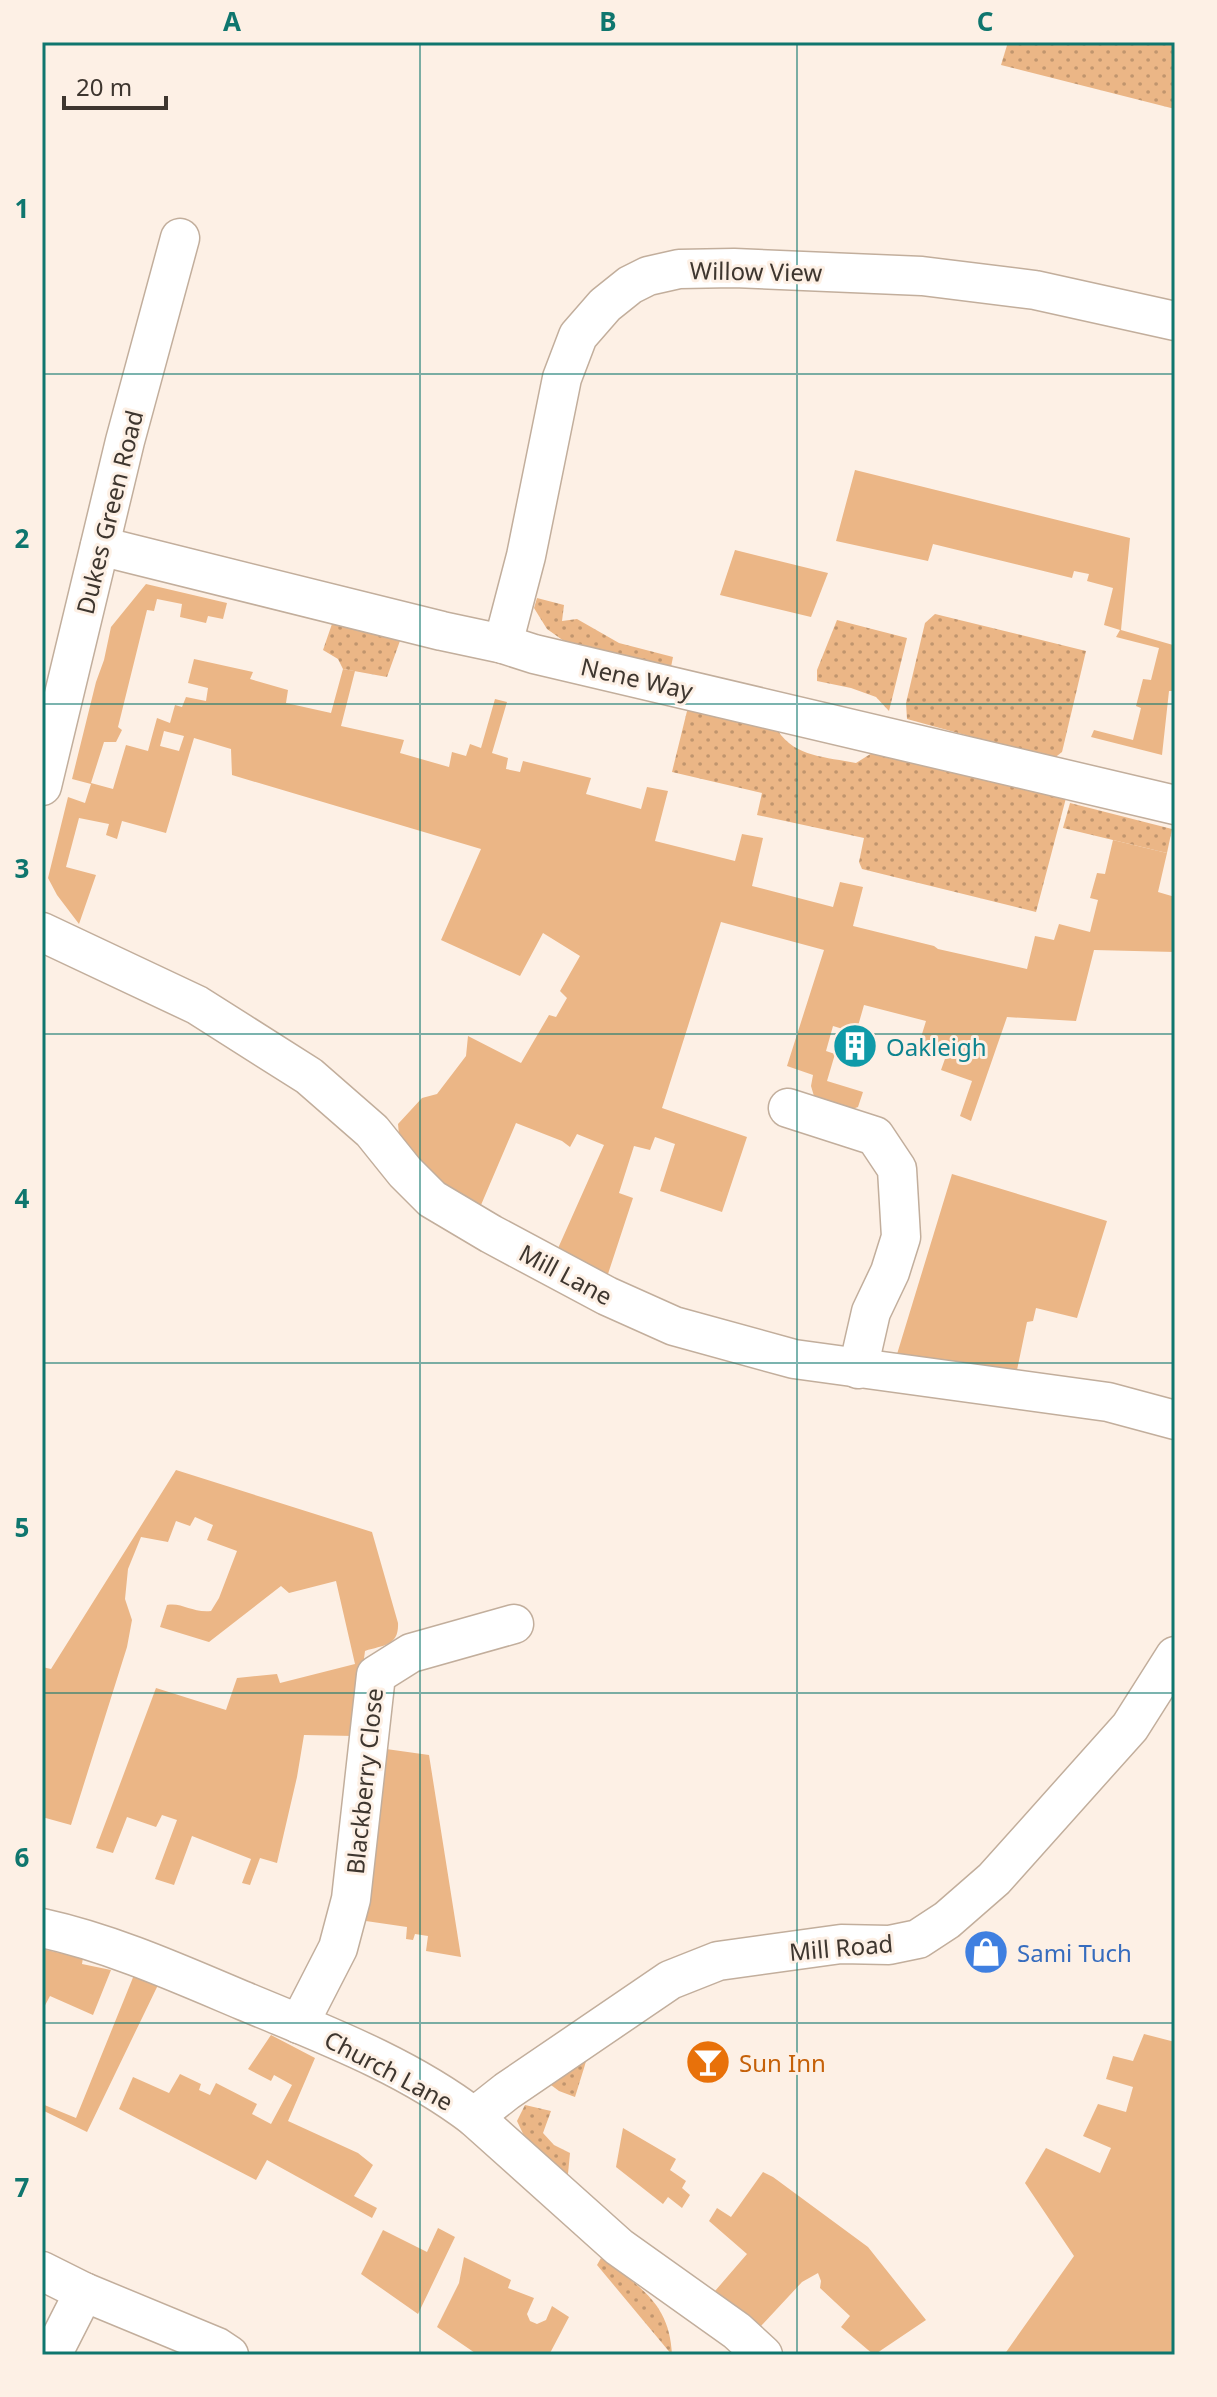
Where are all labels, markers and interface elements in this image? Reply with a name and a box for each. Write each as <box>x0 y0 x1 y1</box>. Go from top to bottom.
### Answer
text: A <box>223 3 241 39</box>
text: B <box>599 3 617 39</box>
text: C <box>977 3 993 39</box>
scale bar <box>64 60 166 110</box>
text: 20 m <box>76 70 132 103</box>
text: 1 <box>15 190 29 226</box>
street label: Willow View <box>689 253 823 289</box>
street label: Dukes Green Road <box>68 407 150 617</box>
text: 2 <box>15 520 30 556</box>
street label: Nene Way <box>578 649 697 707</box>
text: 3 <box>15 850 29 886</box>
building icon: Oakleigh <box>831 1022 879 1070</box>
place label: Oakleigh <box>886 1030 987 1063</box>
text: 4 <box>15 1180 30 1216</box>
street label: Mill Lane <box>514 1236 618 1312</box>
text: 5 <box>15 1509 29 1545</box>
street label: Blackberry Close <box>338 1686 390 1876</box>
text: 6 <box>15 1839 30 1875</box>
street label: Mill Road <box>788 1926 894 1968</box>
shop icon: Sami Tuch <box>962 1928 1010 1976</box>
place label: Sami Tuch <box>1017 1936 1132 1969</box>
street label: Church Lane <box>319 2022 459 2118</box>
bar icon: Sun Inn <box>684 2038 732 2086</box>
place label: Sun Inn <box>739 2046 826 2079</box>
text: 7 <box>15 2169 30 2205</box>

